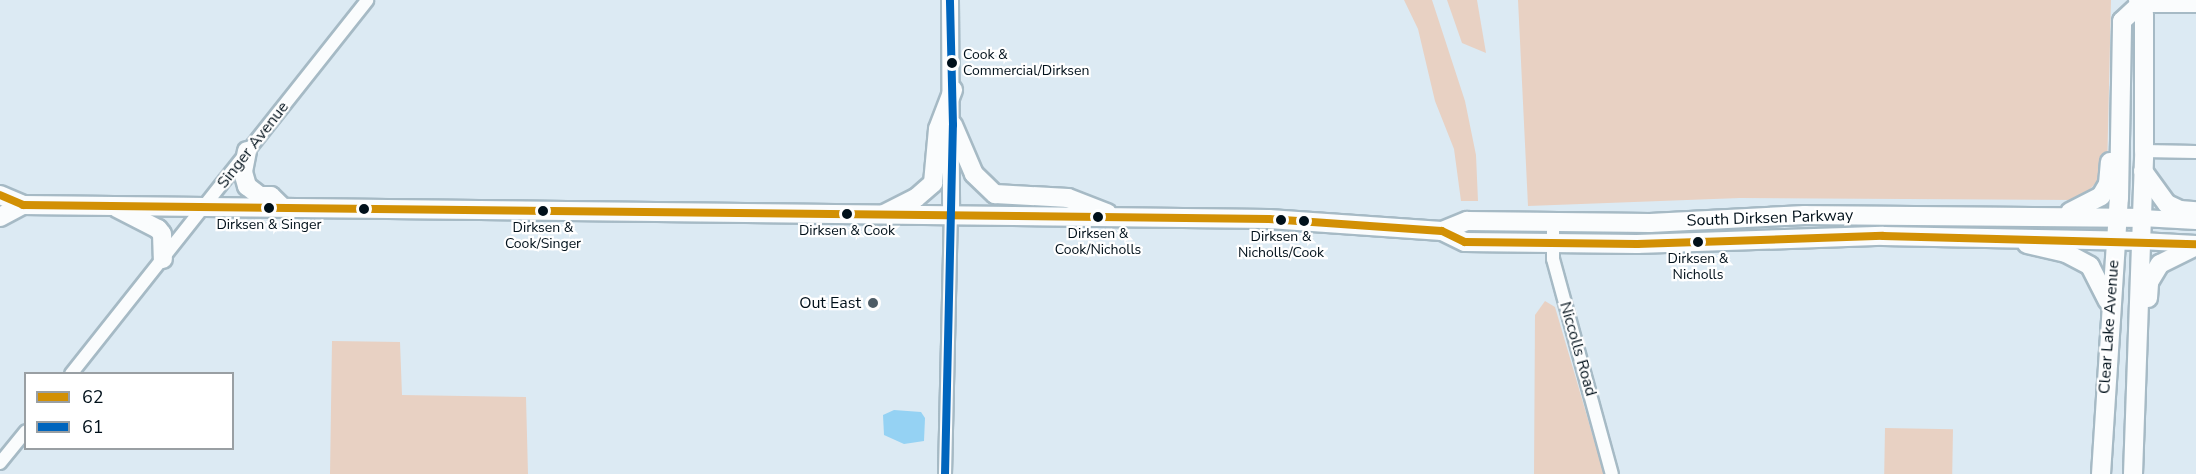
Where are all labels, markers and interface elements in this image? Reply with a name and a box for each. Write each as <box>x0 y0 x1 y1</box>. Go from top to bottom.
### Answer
place label: Cook & Commercial/Dirksen <box>963 47 1089 80</box>
marker: Cook & Commercial/Dirksen <box>946 57 958 69</box>
street label: Singer Avenue <box>213 98 293 192</box>
marker: Dirksen & Singer <box>263 202 275 214</box>
unlabelled marker <box>358 203 370 215</box>
marker: Dirksen & Cook/Singer <box>537 205 549 217</box>
street label: South Dirksen Parkway <box>1686 205 1854 231</box>
marker: Dirksen & Cook <box>841 208 853 220</box>
marker: Dirksen & Cook/Nicholls <box>1092 211 1104 223</box>
marker: Dirksen & Nicholls/Cook <box>1275 214 1287 226</box>
unlabelled marker <box>1298 215 1310 227</box>
place label: Dirksen & Singer <box>216 217 322 233</box>
place label: Dirksen & Cook/Singer <box>505 220 581 252</box>
place label: Dirksen & Cook <box>799 223 895 239</box>
place label: Dirksen & Cook/Nicholls <box>1055 226 1141 258</box>
place label: Dirksen & Nicholls/Cook <box>1238 229 1324 262</box>
marker: Dirksen & Nicholls <box>1692 236 1704 248</box>
place label: Dirksen & Nicholls <box>1668 251 1728 284</box>
street label: Clear Lake Avenue <box>2095 259 2123 395</box>
place label: Out East <box>799 293 861 313</box>
marker: Out East <box>866 296 880 310</box>
street label: Niccolls Road <box>1555 300 1601 398</box>
legend <box>24 372 234 450</box>
text: 62 <box>82 385 104 409</box>
text: 61 <box>82 415 104 439</box>

